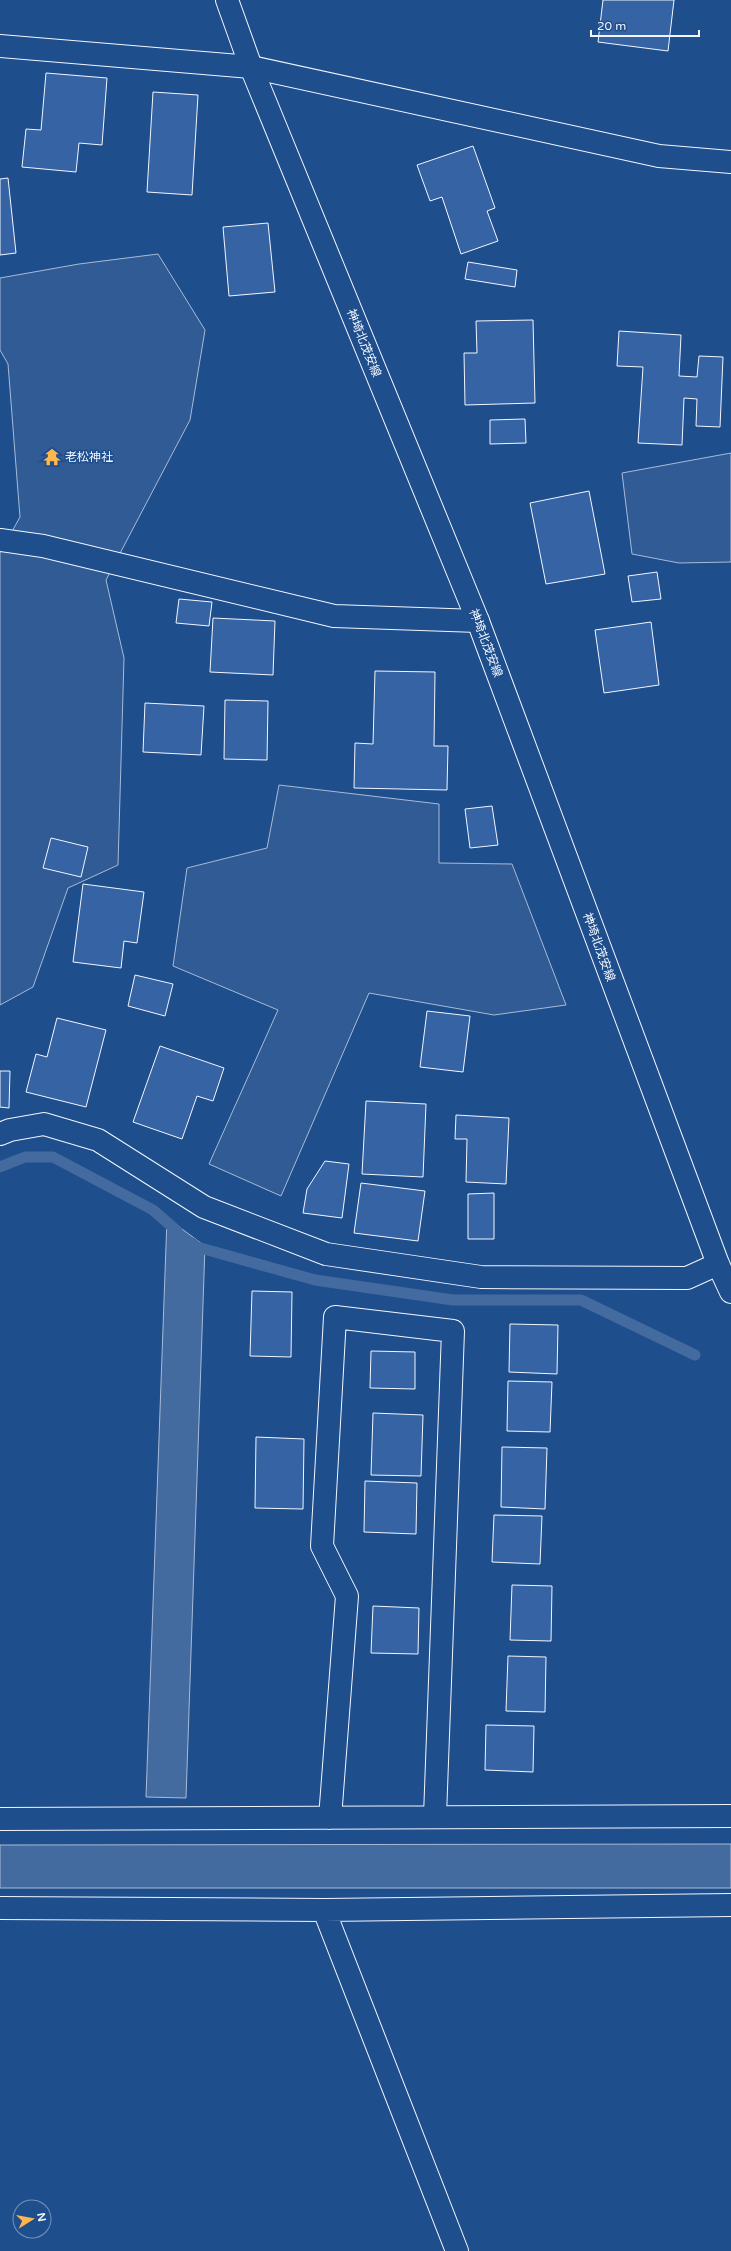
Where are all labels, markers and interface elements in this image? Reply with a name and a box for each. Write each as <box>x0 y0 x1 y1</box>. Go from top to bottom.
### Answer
scale bar <box>591 12 699 38</box>
text: 20 m <box>597 19 626 33</box>
street label: 神埼北茂安線 <box>344 307 384 379</box>
temple icon: 老松神社 <box>42 447 62 467</box>
place label: 老松神社 <box>65 450 113 464</box>
street label: 神埼北茂安線 <box>467 607 505 679</box>
street label: 神埼北茂安線 <box>580 911 618 983</box>
north arrow <box>12 2199 52 2239</box>
text: N <box>34 2212 49 2223</box>

